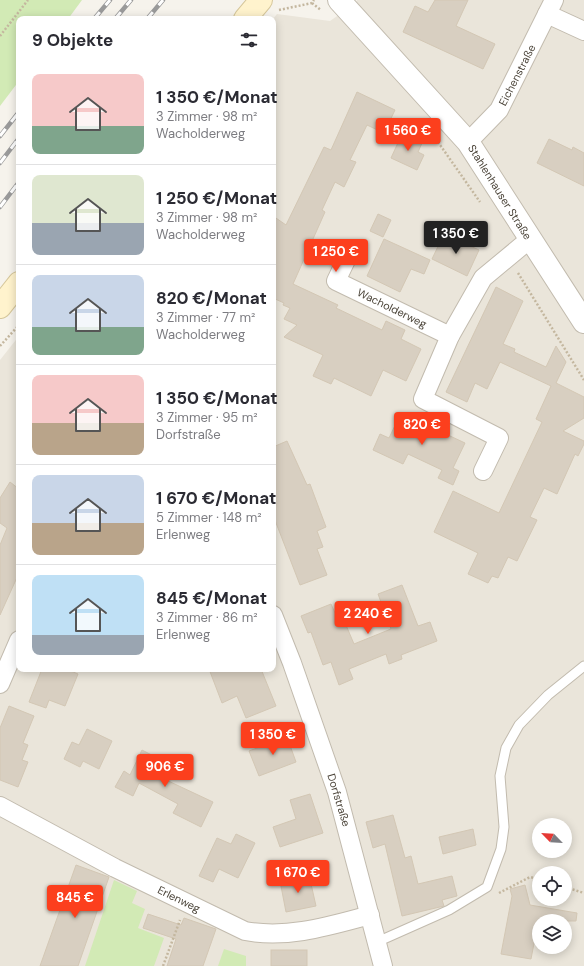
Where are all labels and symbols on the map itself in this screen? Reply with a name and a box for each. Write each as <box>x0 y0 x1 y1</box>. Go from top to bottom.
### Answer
street label: Eichenstraße <box>496 42 538 108</box>
pin: 1 560 € <box>371 118 445 152</box>
street label: Stahlenhauser Straße <box>465 142 535 242</box>
pin: 1 350 € <box>419 221 493 255</box>
pin: 1 250 € <box>299 239 373 273</box>
street label: Wacholderweg <box>355 285 429 331</box>
pin: 820 € <box>394 412 450 446</box>
pin: 2 240 € <box>331 601 405 635</box>
pin: 1 350 € <box>236 722 310 756</box>
pin: 906 € <box>137 754 193 788</box>
street label: Dorfstraße <box>324 772 354 828</box>
north arrow <box>532 818 572 858</box>
pin: 1 670 € <box>261 860 335 894</box>
street label: Erlenweg <box>155 883 203 915</box>
pin: 845 € <box>47 885 103 919</box>

